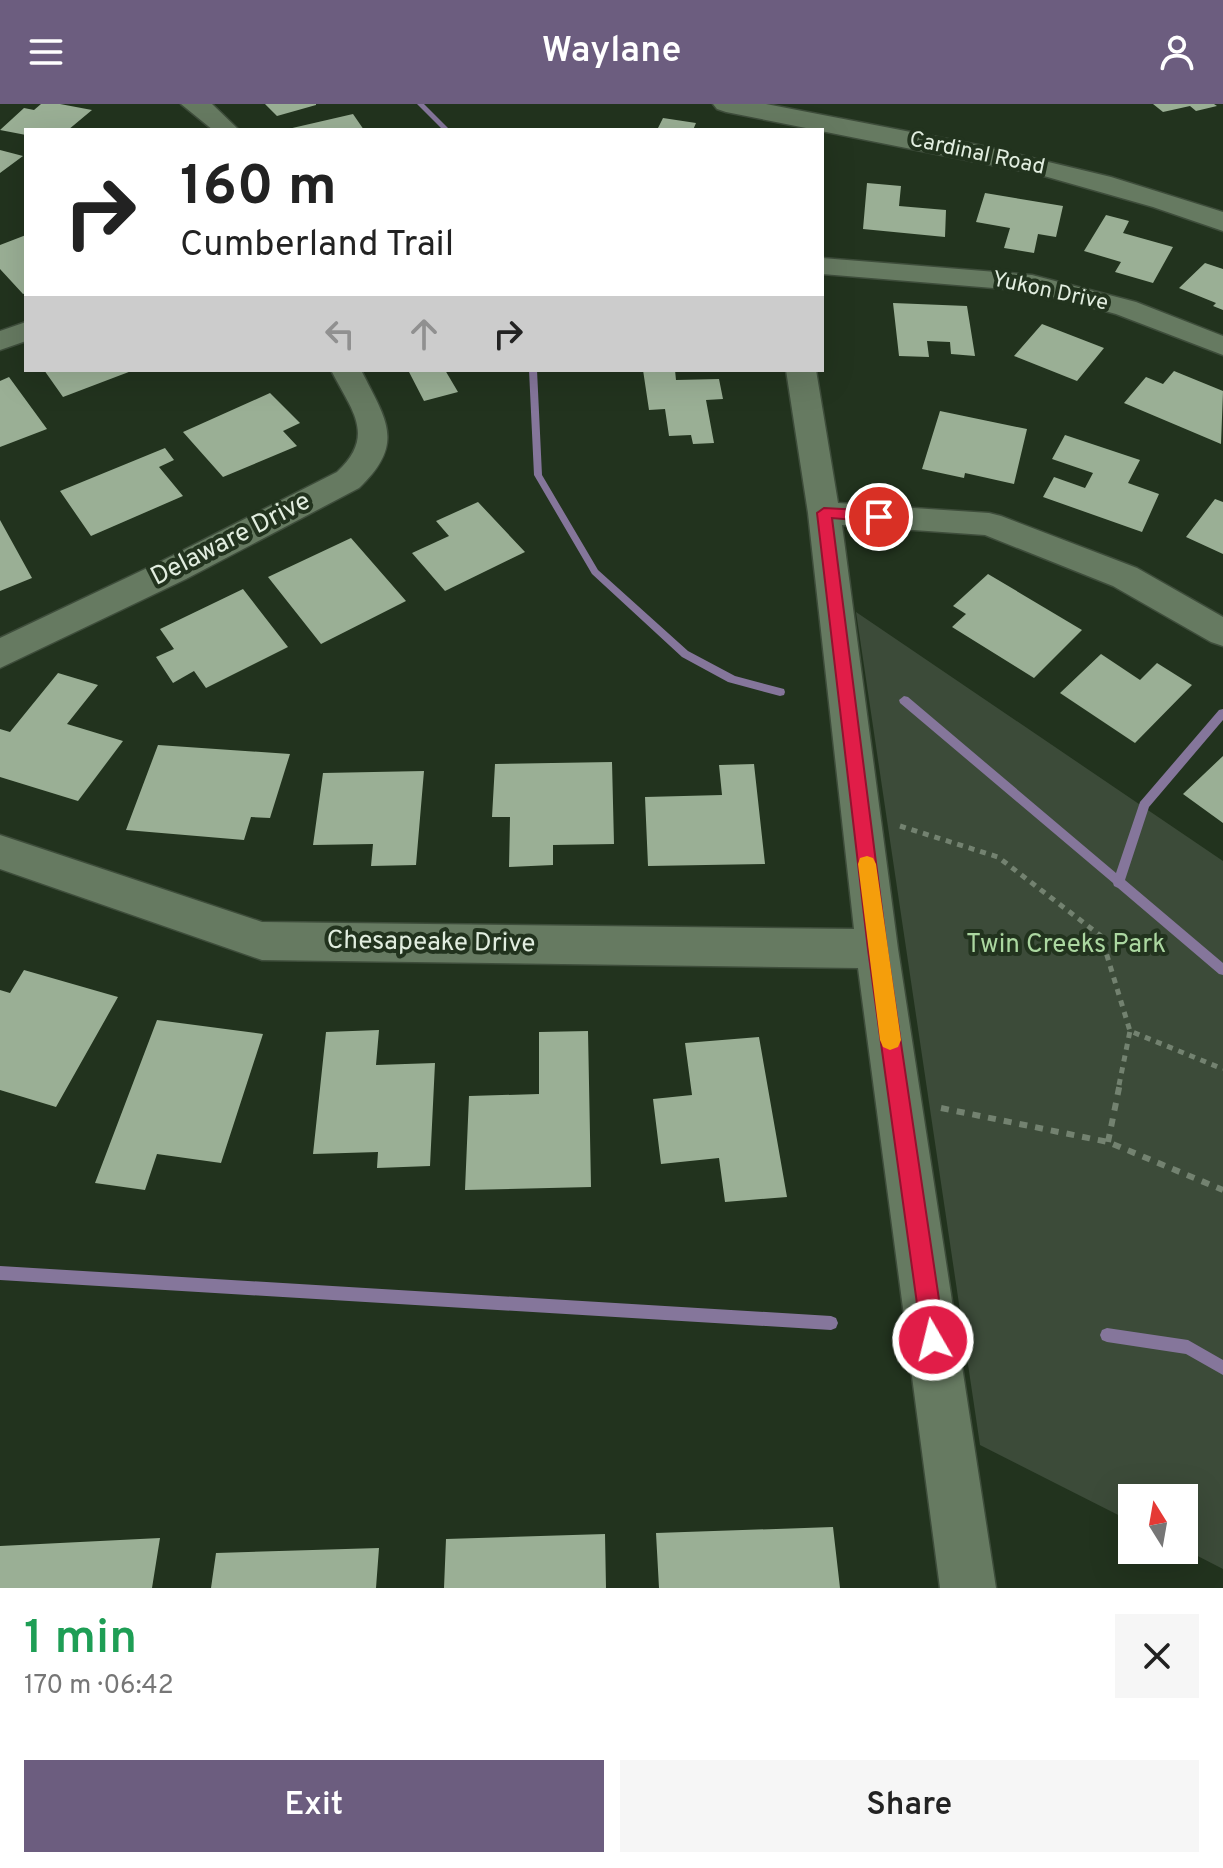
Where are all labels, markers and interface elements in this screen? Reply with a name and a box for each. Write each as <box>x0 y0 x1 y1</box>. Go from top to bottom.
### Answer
text: Waylane <box>542 29 681 75</box>
icon: menu <box>24 30 68 74</box>
icon: person <box>1155 30 1199 74</box>
street label: Cardinal Road <box>907 126 1047 182</box>
text: 160 m <box>180 154 337 224</box>
icon: right <box>48 160 152 264</box>
text: Cumberland Trail <box>180 223 454 269</box>
street label: Yukon Drive <box>990 267 1110 317</box>
icon: left <box>318 312 362 356</box>
icon: ahead <box>402 312 446 356</box>
icon: right <box>486 312 530 356</box>
pin <box>845 483 913 551</box>
street label: Delaware Drive <box>145 486 317 594</box>
icon: arrive <box>857 495 901 539</box>
street label: Chesapeake Drive <box>326 925 536 961</box>
park label: Twin Creeks Park <box>966 929 1166 962</box>
position arrow <box>891 1298 975 1382</box>
north arrow <box>1118 1484 1198 1564</box>
map controls <box>1118 1484 1198 1564</box>
text: 1 min <box>24 1610 137 1670</box>
button: close <box>1115 1614 1199 1698</box>
text: 170 m · 06:42 <box>24 1670 174 1703</box>
button: Exit <box>24 1760 604 1852</box>
button: Share <box>620 1760 1199 1852</box>

